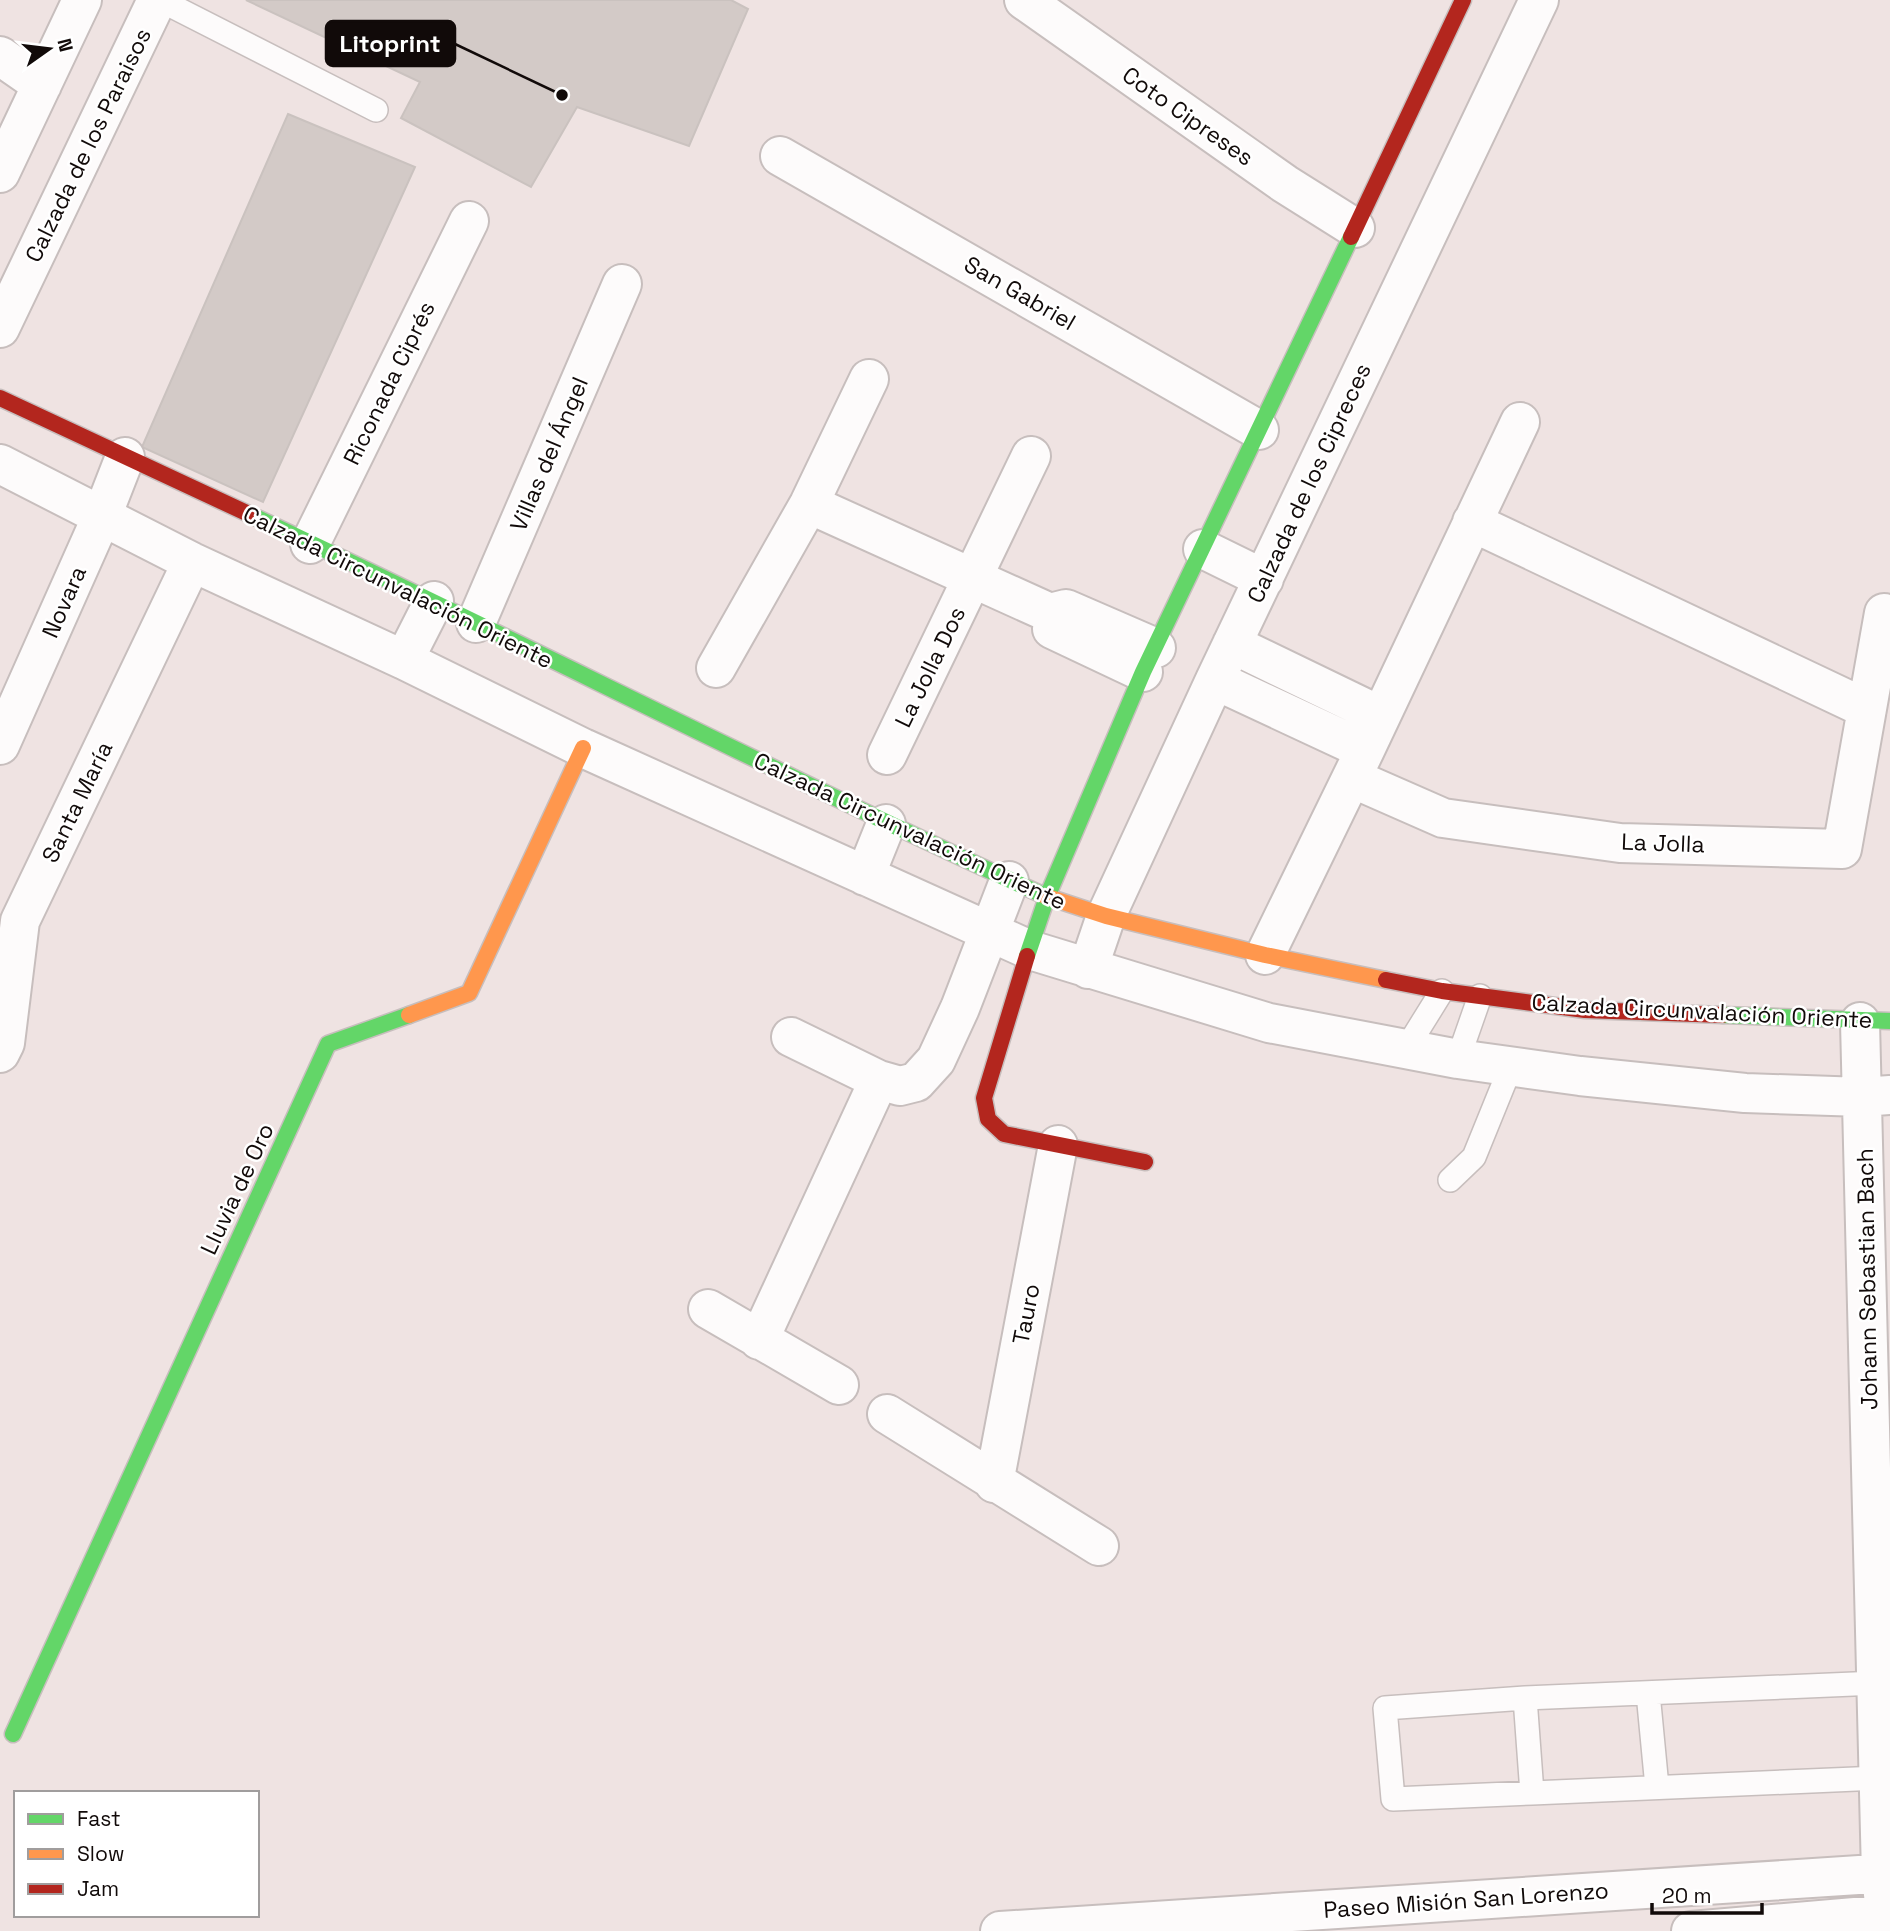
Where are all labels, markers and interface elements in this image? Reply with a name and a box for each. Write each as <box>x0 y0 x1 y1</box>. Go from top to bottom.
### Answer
north arrow <box>14 14 84 84</box>
callout: Litoprint <box>326 21 455 66</box>
street label: Calzada de los Paraisos <box>18 23 158 267</box>
text: Litoprint <box>339 28 441 59</box>
text: N <box>51 36 79 54</box>
street label: Coto Cipreses <box>1116 60 1260 172</box>
street label: San Gabriel <box>959 249 1081 337</box>
street label: Riconada Ciprés <box>336 296 442 470</box>
street label: Calzada de los Cipreces <box>1240 358 1378 608</box>
street label: Villas del Ángel <box>503 372 595 536</box>
street label: Calzada Circunvalación Oriente <box>238 499 558 675</box>
street label: Novara <box>35 561 93 643</box>
street label: La Jolla Dos <box>888 602 972 732</box>
street label: Santa María <box>35 736 119 868</box>
street label: Calzada Circunvalación Oriente <box>749 745 1071 917</box>
street label: La Jolla <box>1621 827 1705 859</box>
street label: Calzada Circunvalación Oriente <box>1531 987 1873 1035</box>
street label: Lluvia de Oro <box>193 1118 281 1260</box>
street label: Johann Sebastian Bach <box>1850 1148 1884 1410</box>
street label: Tauro <box>1005 1281 1047 1347</box>
legend <box>14 1791 259 1917</box>
text: Fast <box>77 1805 121 1832</box>
text: Slow <box>77 1840 125 1867</box>
scale bar <box>1652 1871 1762 1915</box>
text: Jam <box>77 1875 119 1902</box>
street label: Paseo Misión San Lorenzo <box>1322 1875 1610 1925</box>
text: 20 m <box>1662 1882 1712 1909</box>

